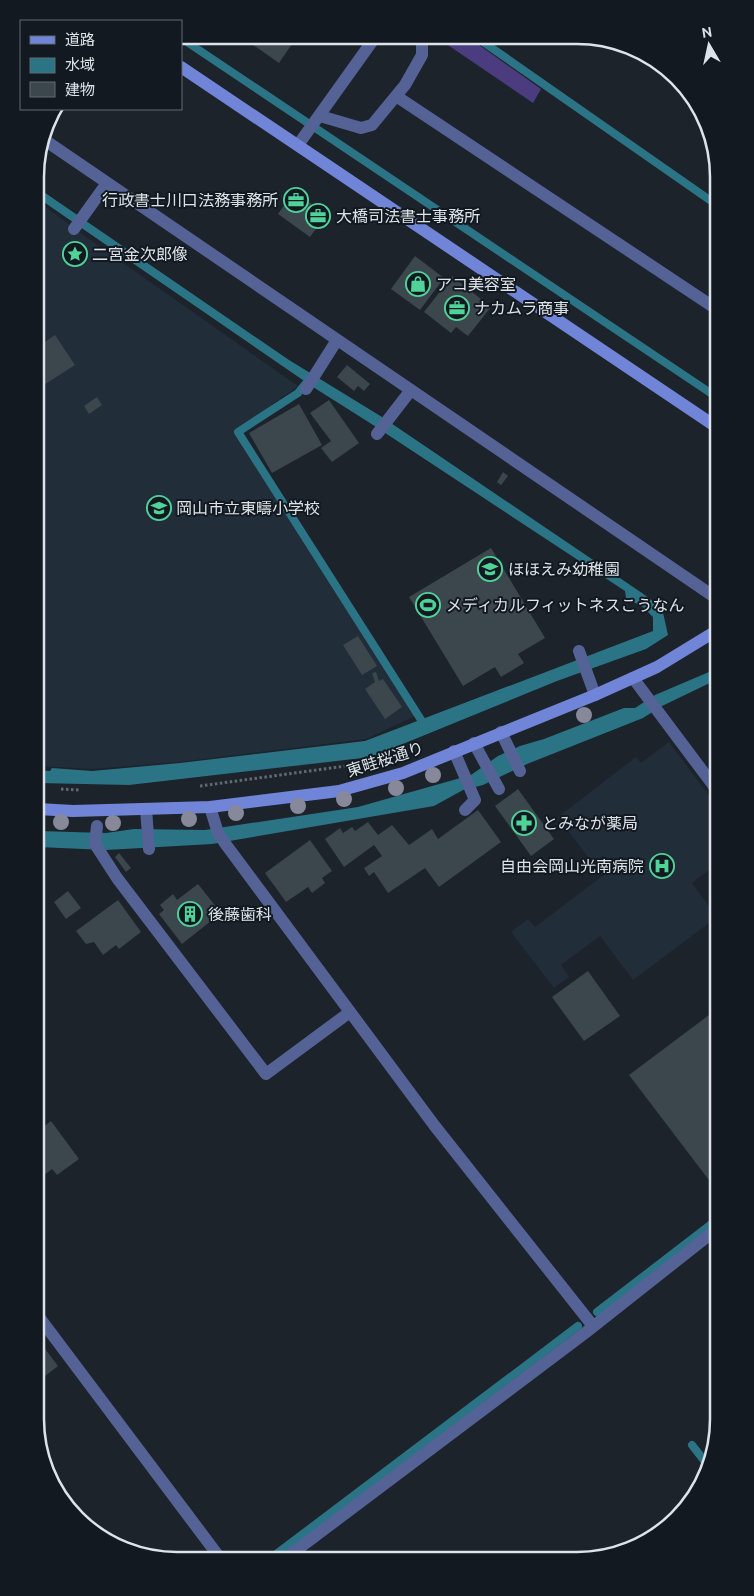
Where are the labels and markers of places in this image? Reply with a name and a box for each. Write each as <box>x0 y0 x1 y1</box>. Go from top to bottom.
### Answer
office icon: 行政書士川口法務事務所 <box>283 187 309 213</box>
place label: 行政書士川口法務事務所 <box>102 191 278 209</box>
office icon: 大橋司法書士事務所 <box>305 203 331 229</box>
place label: 大橋司法書士事務所 <box>336 207 480 225</box>
place icon: 二宮金次郎像 <box>62 241 88 267</box>
place label: 二宮金次郎像 <box>92 245 188 263</box>
shop icon: アコ美容室 <box>405 271 431 297</box>
place label: アコ美容室 <box>436 275 516 293</box>
office icon: ナカムラ商事 <box>444 295 470 321</box>
place label: ナカムラ商事 <box>474 299 569 317</box>
school or university icon: 岡山市立東疇小学校 <box>146 495 172 521</box>
place label: 岡山市立東疇小学校 <box>176 499 320 517</box>
school or university icon: ほほえみ幼稚園 <box>477 556 503 582</box>
place label: ほほえみ幼稚園 <box>508 560 620 578</box>
sports icon: メディカルフィットネスこうなん <box>415 592 441 618</box>
place label: メディカルフィットネスこうなん <box>446 596 685 614</box>
pharmacy icon: とみなが薬局 <box>511 810 537 836</box>
place label: とみなが薬局 <box>542 814 638 832</box>
hospital icon: 自由会岡山光南病院 <box>649 853 675 879</box>
place label: 自由会岡山光南病院 <box>500 857 644 875</box>
building icon: 後藤歯科 <box>177 901 203 927</box>
place label: 後藤歯科 <box>208 905 272 923</box>

